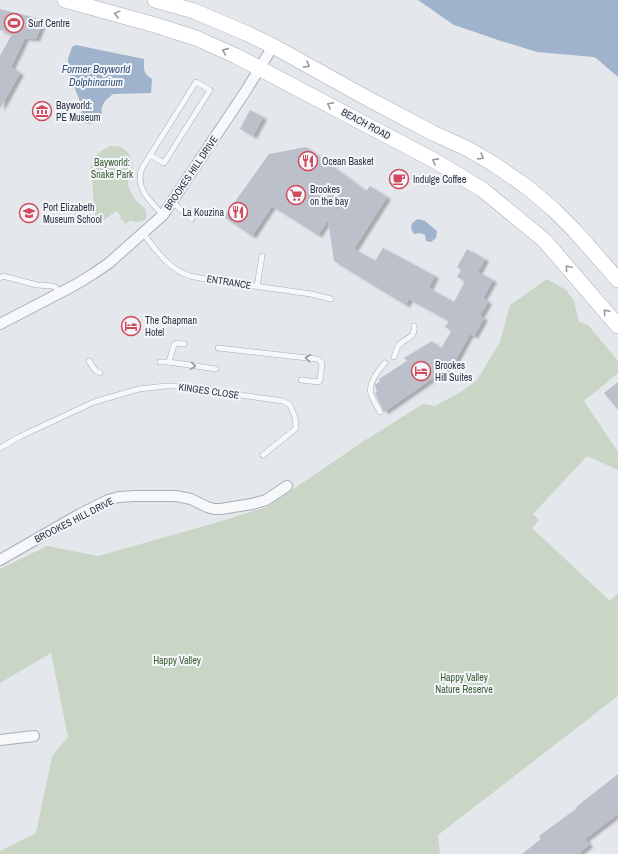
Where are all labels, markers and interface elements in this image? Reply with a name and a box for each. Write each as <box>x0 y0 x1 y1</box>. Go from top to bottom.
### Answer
one-way arrow <box>114 10 121 19</box>
sports icon: Surf Centre <box>3 12 25 34</box>
place label: Surf Centre <box>28 17 70 30</box>
one-way arrow <box>221 48 229 56</box>
one-way arrow <box>303 60 311 68</box>
water label: Former Bayworld Dolphinarium <box>62 62 131 89</box>
place label: Bayworld: PE Museum <box>56 99 101 124</box>
museum icon: Bayworld: PE Museum <box>31 100 53 122</box>
one-way arrow <box>327 102 334 110</box>
street label: BEACH ROAD <box>339 106 393 143</box>
street label: BROOKES HILL DRIVE <box>161 133 221 213</box>
restaurant icon: Ocean Basket <box>297 150 319 172</box>
one-way arrow <box>477 152 484 159</box>
place label: Ocean Basket <box>322 155 374 168</box>
park label: Bayworld: Snake Park <box>91 156 134 181</box>
one-way arrow <box>432 158 439 165</box>
cafe icon: Indulge Coffee <box>388 168 410 190</box>
place label: Indulge Coffee <box>413 173 467 186</box>
place label: Brookes on the bay <box>310 183 349 208</box>
supermarket icon: Brookes on the bay <box>285 184 307 206</box>
place label: Port Elizabeth Museum School <box>43 201 102 226</box>
restaurant icon: La Kouzina <box>227 201 249 223</box>
school or university icon: Port Elizabeth Museum School <box>18 202 40 224</box>
place label: La Kouzina <box>183 206 224 219</box>
one-way arrow <box>566 265 573 273</box>
street label: ENTRANCE <box>206 272 252 292</box>
one-way arrow <box>603 309 610 317</box>
place label: The Chapman Hotel <box>145 314 197 339</box>
hotel icon: The Chapman Hotel <box>120 315 142 337</box>
one-way arrow <box>305 354 311 363</box>
place label: Brookes Hill Suites <box>435 359 472 384</box>
hotel icon: Brookes Hill Suites <box>410 360 432 382</box>
one-way arrow <box>190 361 196 370</box>
street label: KINGES CLOSE <box>178 380 240 402</box>
street label: BROOKES HILL DRIVE <box>32 494 116 546</box>
park label: Happy Valley <box>153 654 202 667</box>
park label: Happy Valley Nature Reserve <box>435 671 493 696</box>

